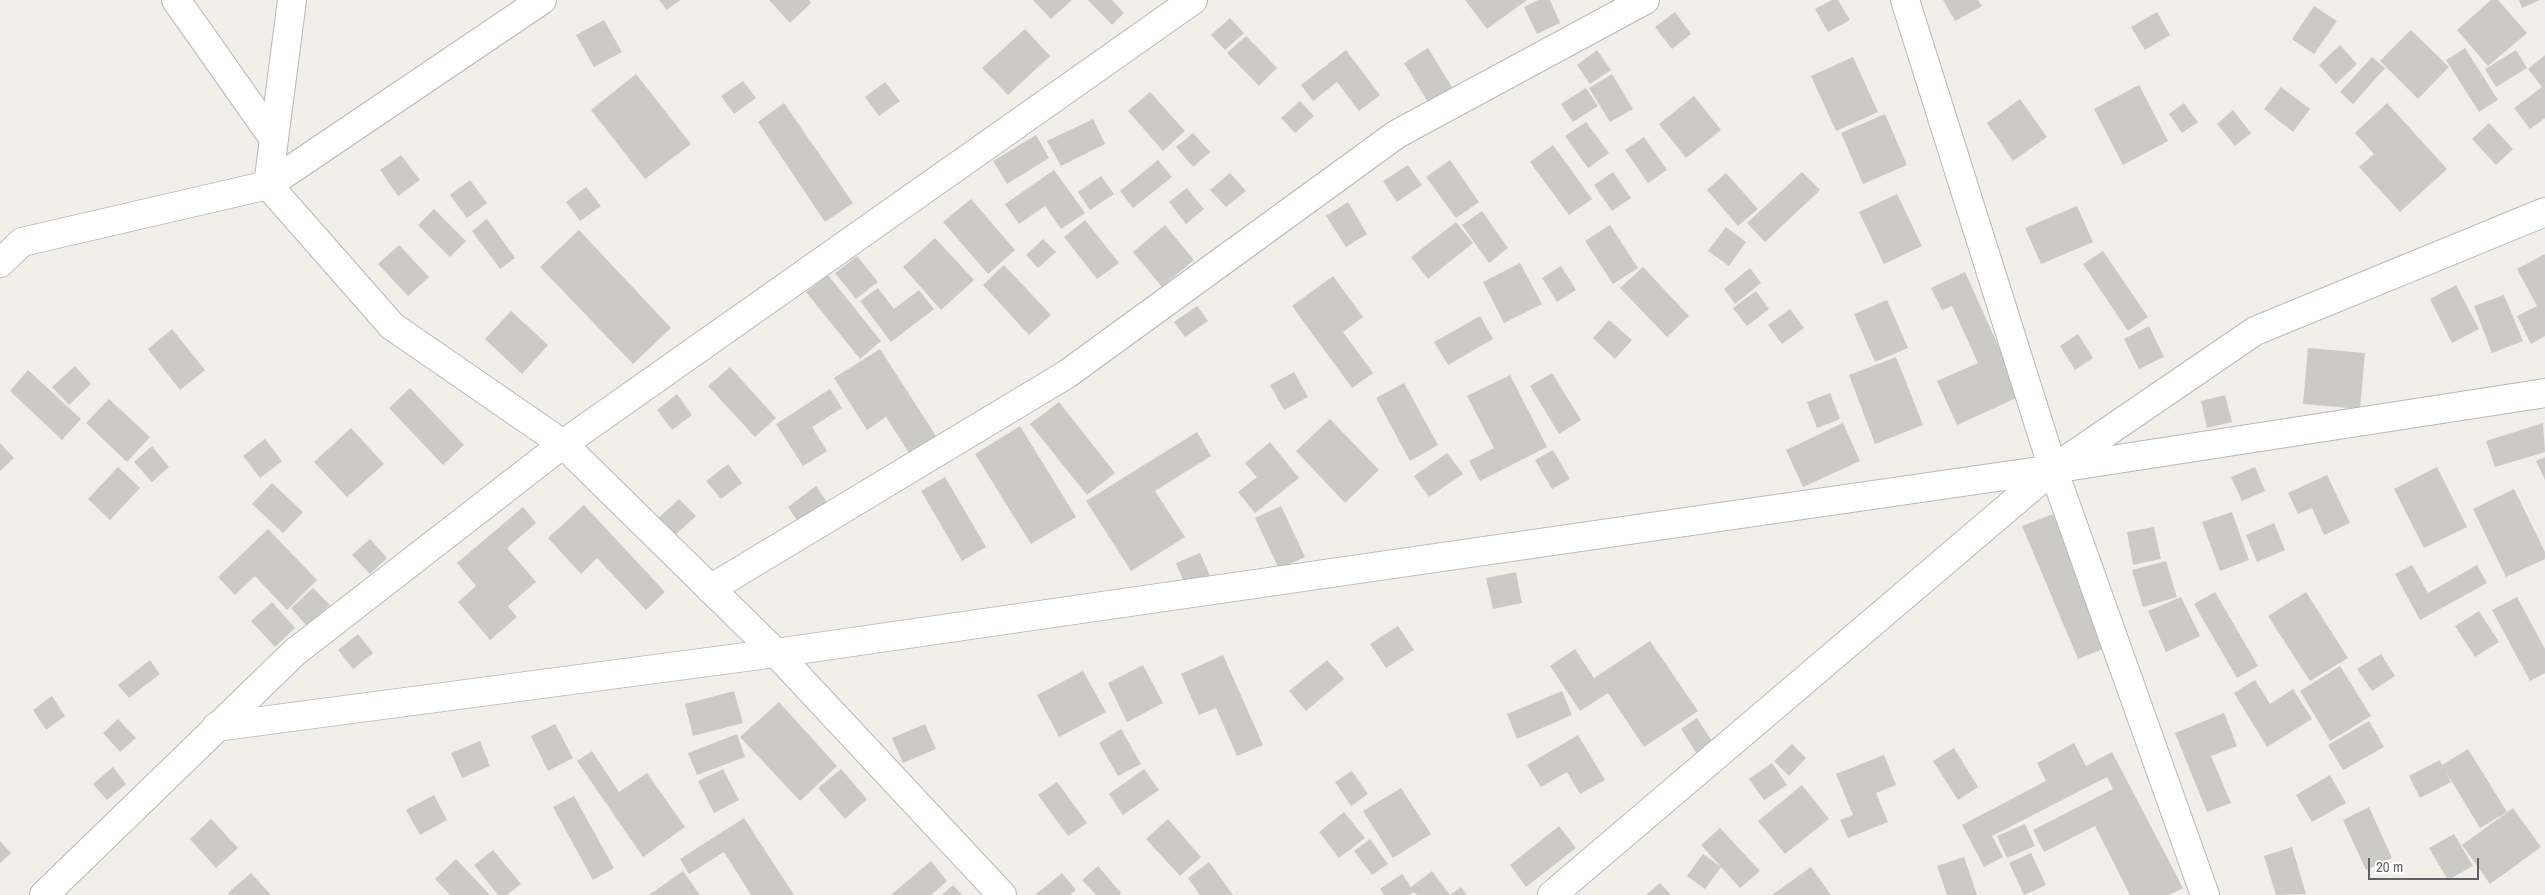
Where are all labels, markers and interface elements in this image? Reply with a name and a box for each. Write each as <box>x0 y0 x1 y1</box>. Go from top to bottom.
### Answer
scale bar <box>2370 848 2481 880</box>
text: 20 m <box>2376 856 2403 877</box>

